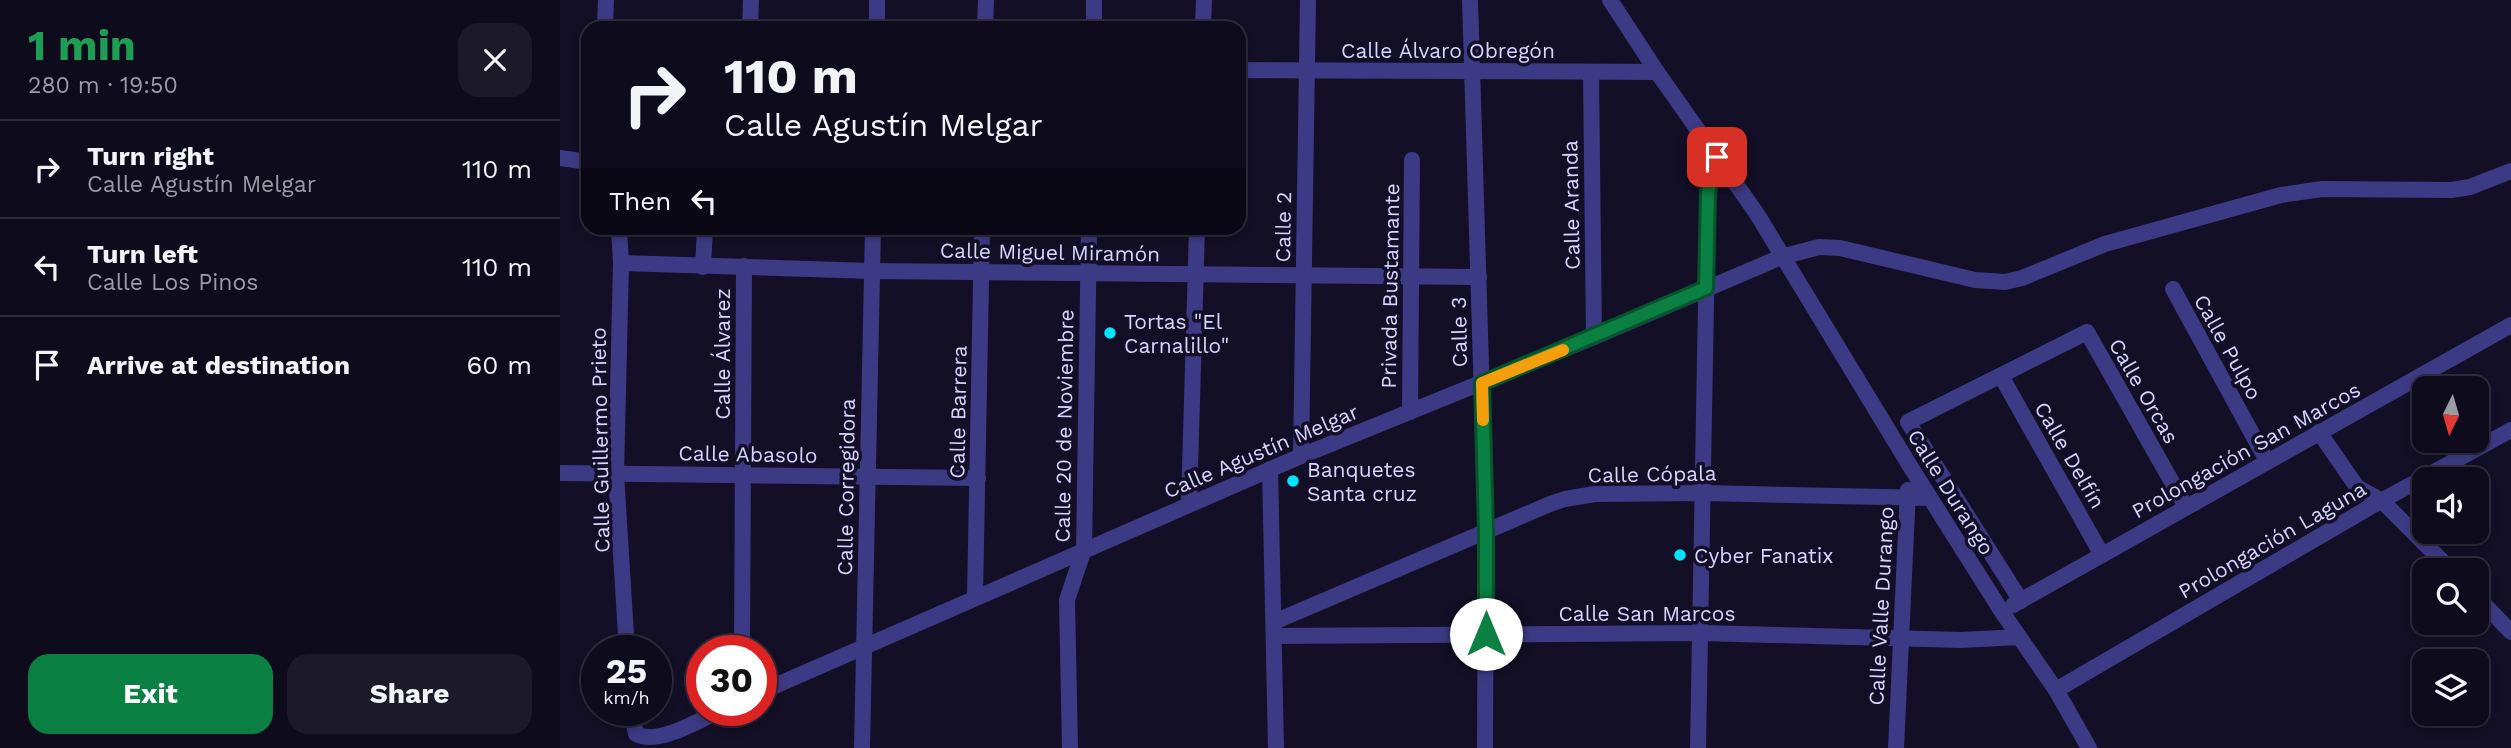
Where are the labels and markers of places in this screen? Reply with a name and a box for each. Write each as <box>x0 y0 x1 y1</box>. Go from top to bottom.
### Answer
pin <box>1687 127 1747 187</box>
place label: Tortas "El Carnalillo" <box>1124 309 1229 358</box>
marker: Tortas "El Carnalillo" <box>1102 325 1118 341</box>
place label: Banquetes Santa cruz <box>1307 457 1417 506</box>
marker: Banquetes Santa cruz <box>1285 473 1301 489</box>
place label: Cyber Fanatix <box>1694 543 1833 568</box>
marker: Cyber Fanatix <box>1672 547 1688 563</box>

